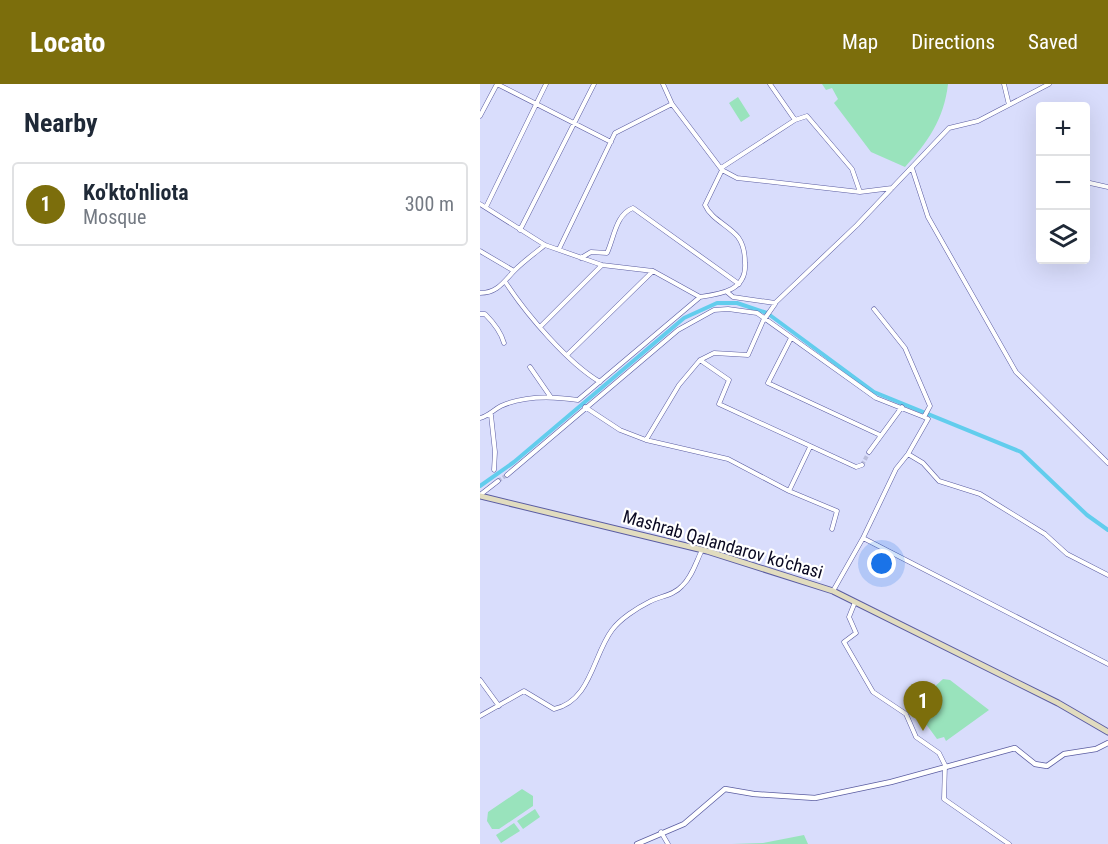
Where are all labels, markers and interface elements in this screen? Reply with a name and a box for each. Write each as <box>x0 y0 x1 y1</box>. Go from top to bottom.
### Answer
text: Locato <box>30 26 106 59</box>
text: Map <box>842 30 878 54</box>
text: Directions <box>911 30 995 54</box>
text: Saved <box>1028 30 1078 54</box>
map controls <box>1036 102 1090 264</box>
button: + <box>1036 102 1090 156</box>
text: Nearby <box>24 108 98 138</box>
button: − <box>1036 156 1090 210</box>
text: Ko'kto'nliota <box>83 180 189 205</box>
text: 1 <box>40 192 51 216</box>
text: 300 m <box>405 192 454 216</box>
text: Mosque <box>83 205 146 229</box>
button: layers <box>1036 210 1090 264</box>
street label: Mashrab Qalandarov ko'chasi <box>621 505 825 583</box>
your location <box>867 549 896 578</box>
pin: 1 <box>904 682 942 731</box>

